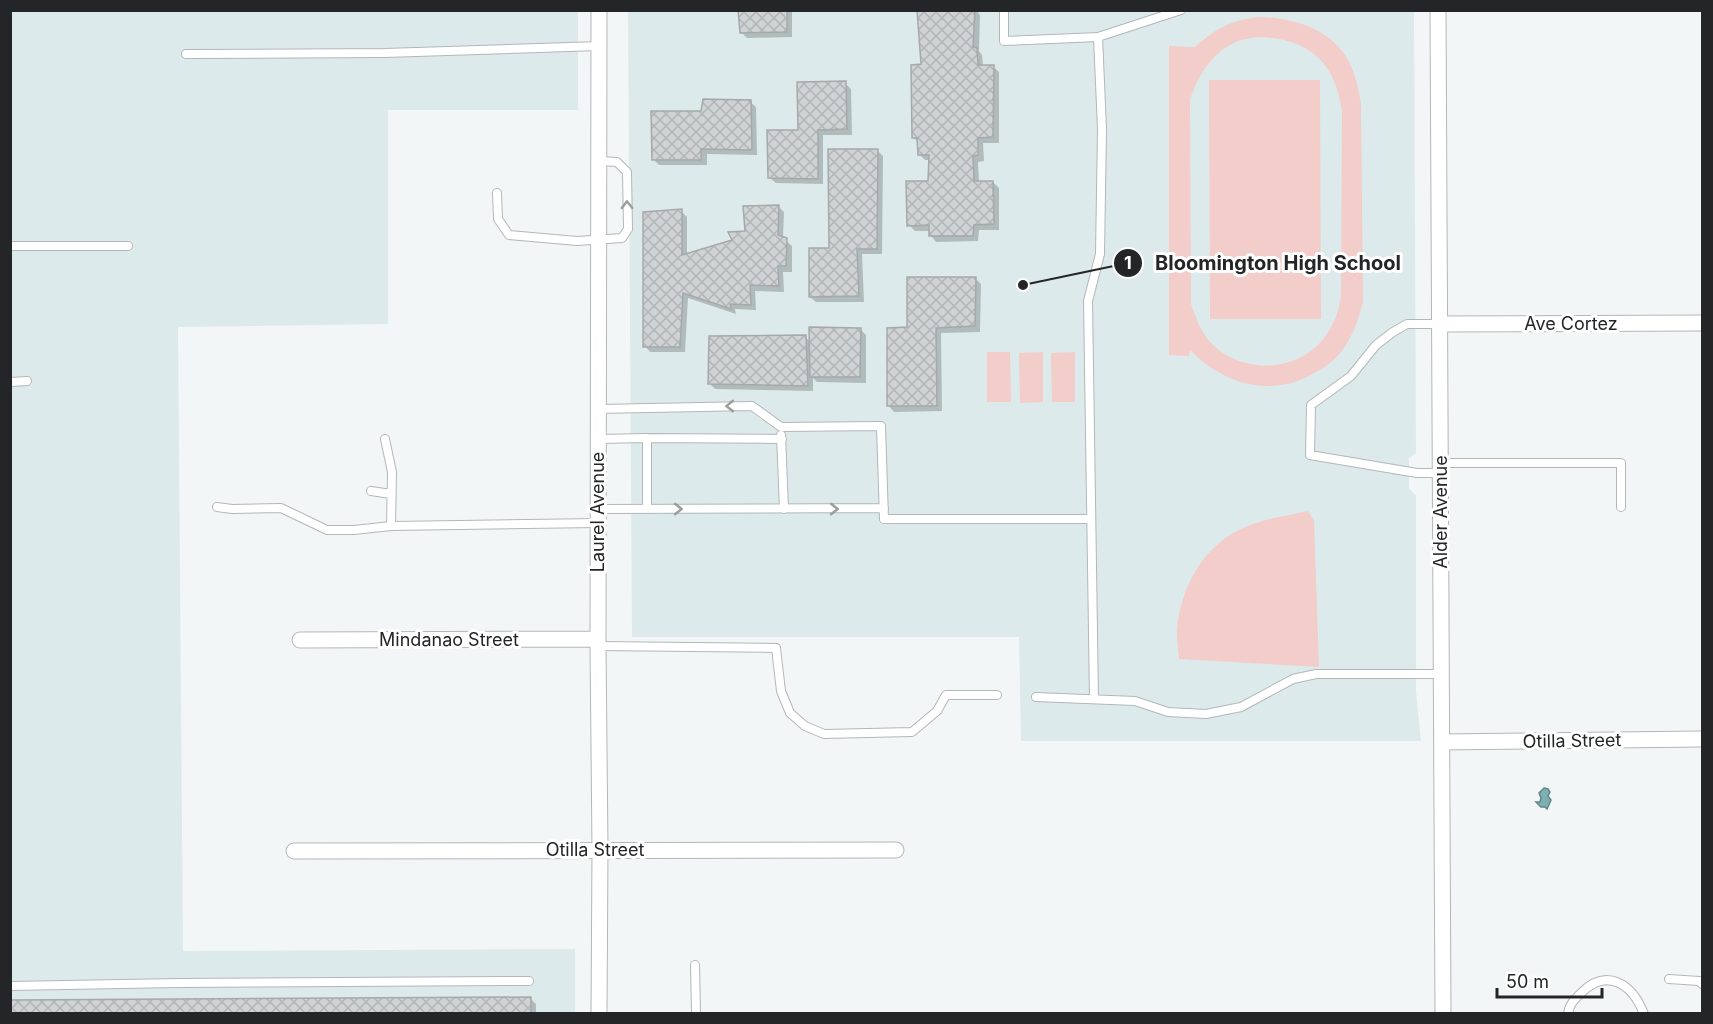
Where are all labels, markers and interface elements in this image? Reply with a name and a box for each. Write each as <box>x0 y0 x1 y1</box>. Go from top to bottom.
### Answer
one-way arrow <box>621 200 634 209</box>
callout: Bloomington High School <box>1113 244 1413 282</box>
text: Bloomington High School <box>1155 251 1401 275</box>
text: 1 <box>1124 252 1132 273</box>
street label: Ave Cortez <box>1524 313 1618 334</box>
one-way arrow <box>725 400 734 412</box>
street label: Laurel Avenue <box>587 452 608 572</box>
street label: Alder Avenue <box>1430 455 1451 569</box>
one-way arrow <box>673 503 682 515</box>
one-way arrow <box>830 503 839 515</box>
street label: Mindanao Street <box>379 629 519 650</box>
street label: Otilla Street <box>1522 729 1622 752</box>
street label: Otilla Street <box>546 839 644 860</box>
scale bar <box>1497 961 1602 999</box>
text: 50 m <box>1506 971 1549 992</box>

